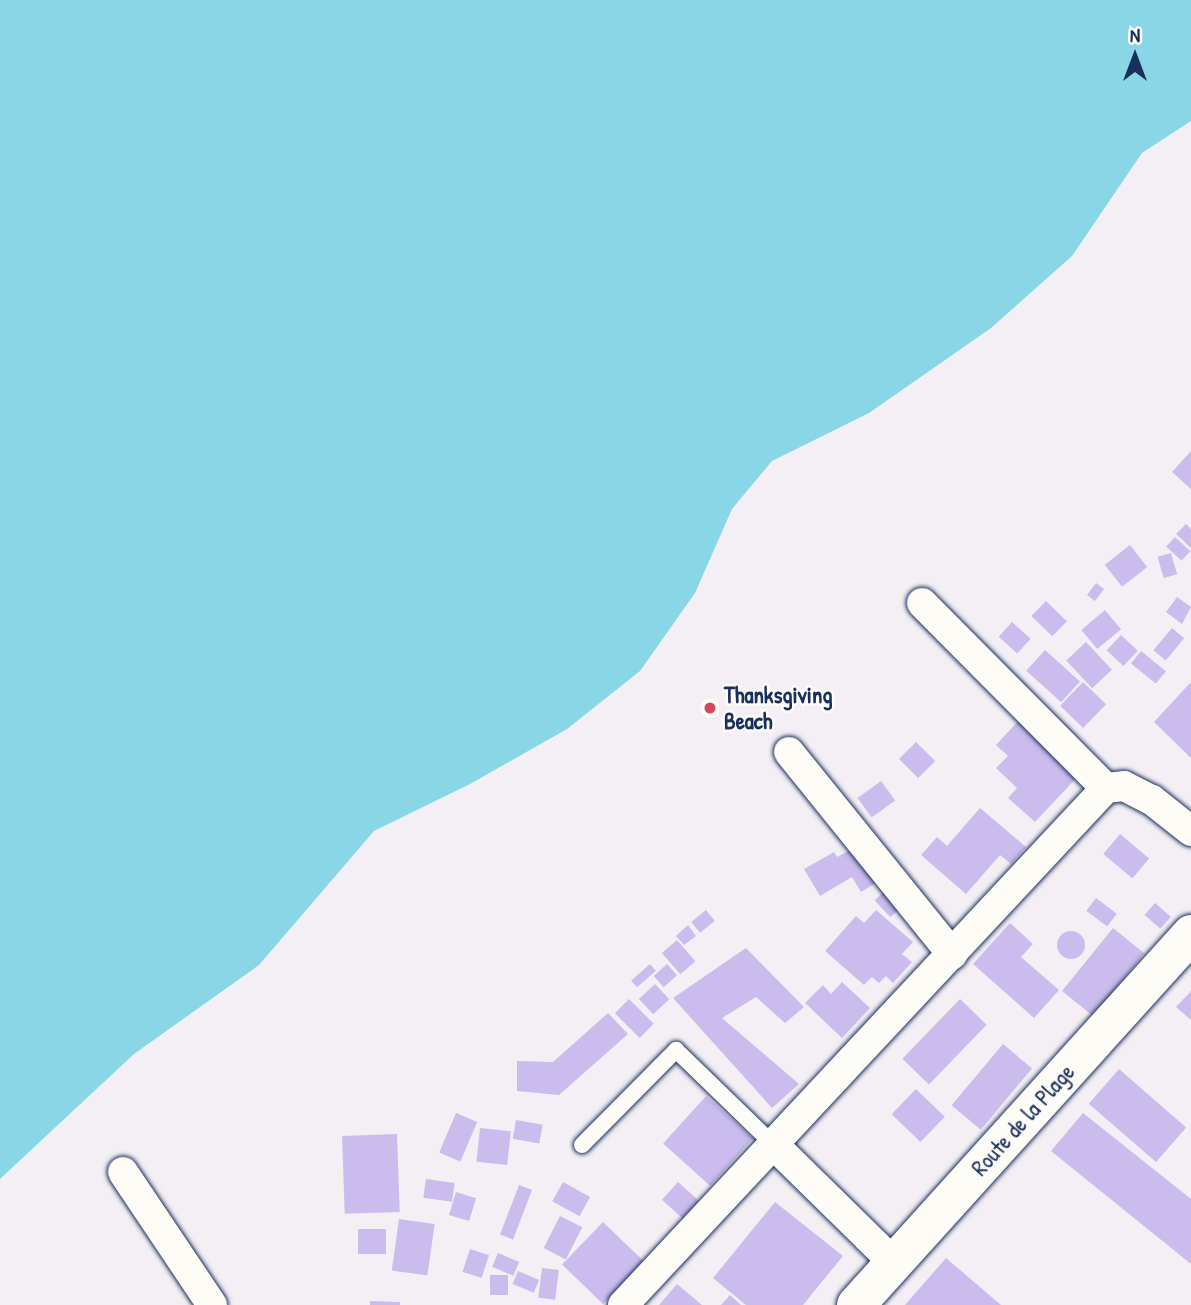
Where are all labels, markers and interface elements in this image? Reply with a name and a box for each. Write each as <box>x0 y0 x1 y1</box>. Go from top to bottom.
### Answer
north arrow <box>1100 21 1170 91</box>
text: N <box>1130 22 1140 48</box>
place label: Thanksgiving Beach <box>724 681 833 735</box>
marker: Thanksgiving Beach <box>702 700 718 716</box>
street label: Route de la Plage <box>966 1058 1080 1182</box>

